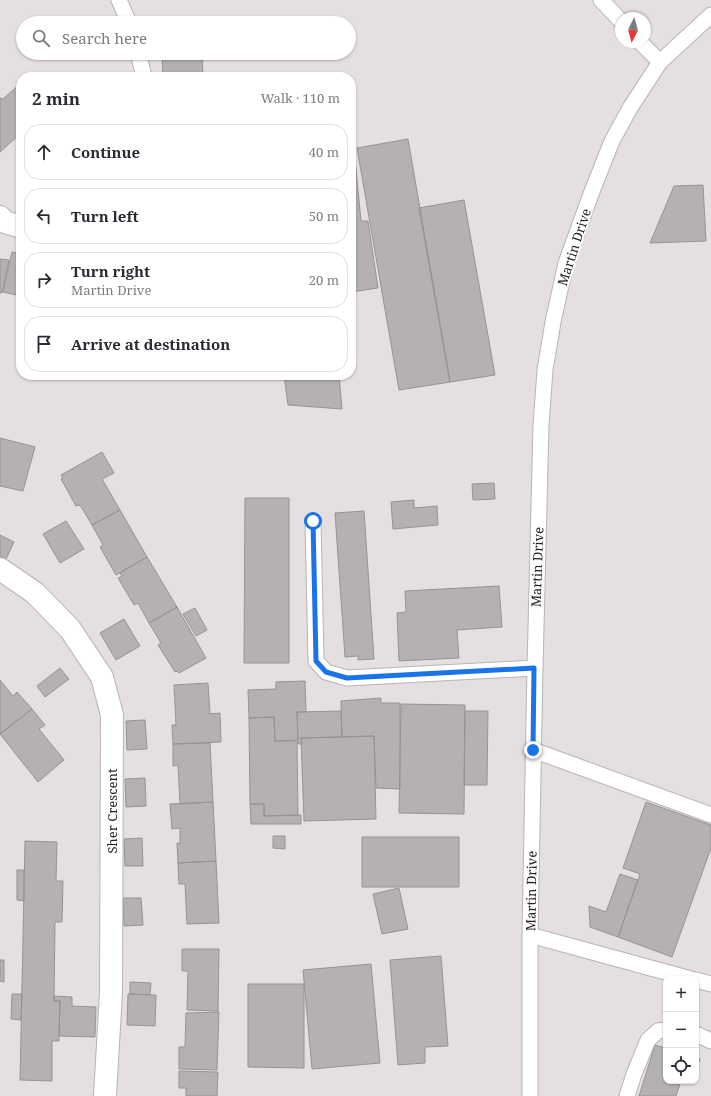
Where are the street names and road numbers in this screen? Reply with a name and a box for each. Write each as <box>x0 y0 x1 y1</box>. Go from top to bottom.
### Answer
street label: Martin Drive <box>553 206 595 288</box>
street label: Martin Drive <box>527 526 547 607</box>
street label: Sher Crescent <box>103 768 121 854</box>
street label: Martin Drive <box>521 851 541 931</box>

